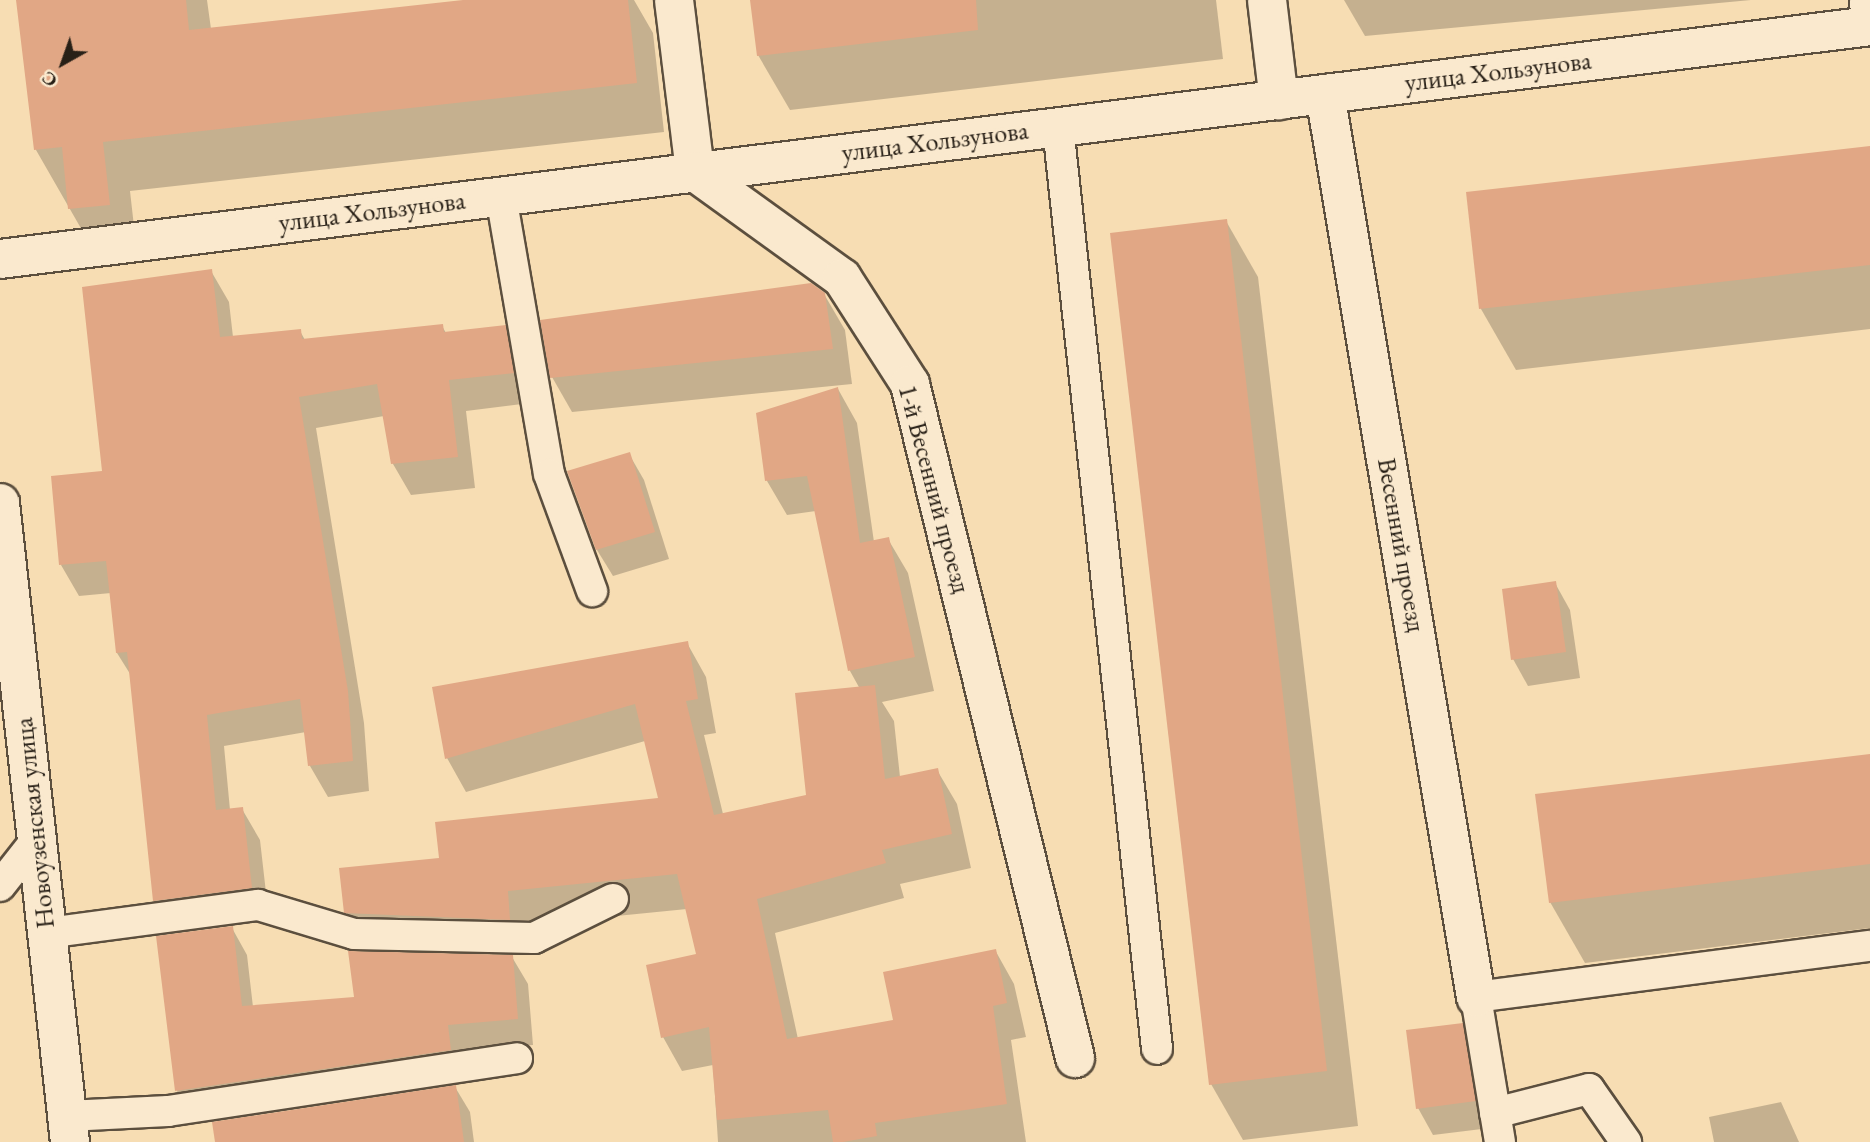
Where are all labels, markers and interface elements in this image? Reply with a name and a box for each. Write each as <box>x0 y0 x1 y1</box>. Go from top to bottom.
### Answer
north arrow <box>28 28 98 98</box>
street label: улица Хользунова <box>1403 45 1593 99</box>
text: С <box>36 66 62 93</box>
street label: улица Хользунова <box>840 115 1030 169</box>
street label: улица Хользунова <box>277 185 467 239</box>
street label: 1-й Весенний проезд <box>891 381 977 597</box>
street label: Весенний проезд <box>1370 456 1432 634</box>
street label: Новоузенская улица <box>8 716 62 930</box>

